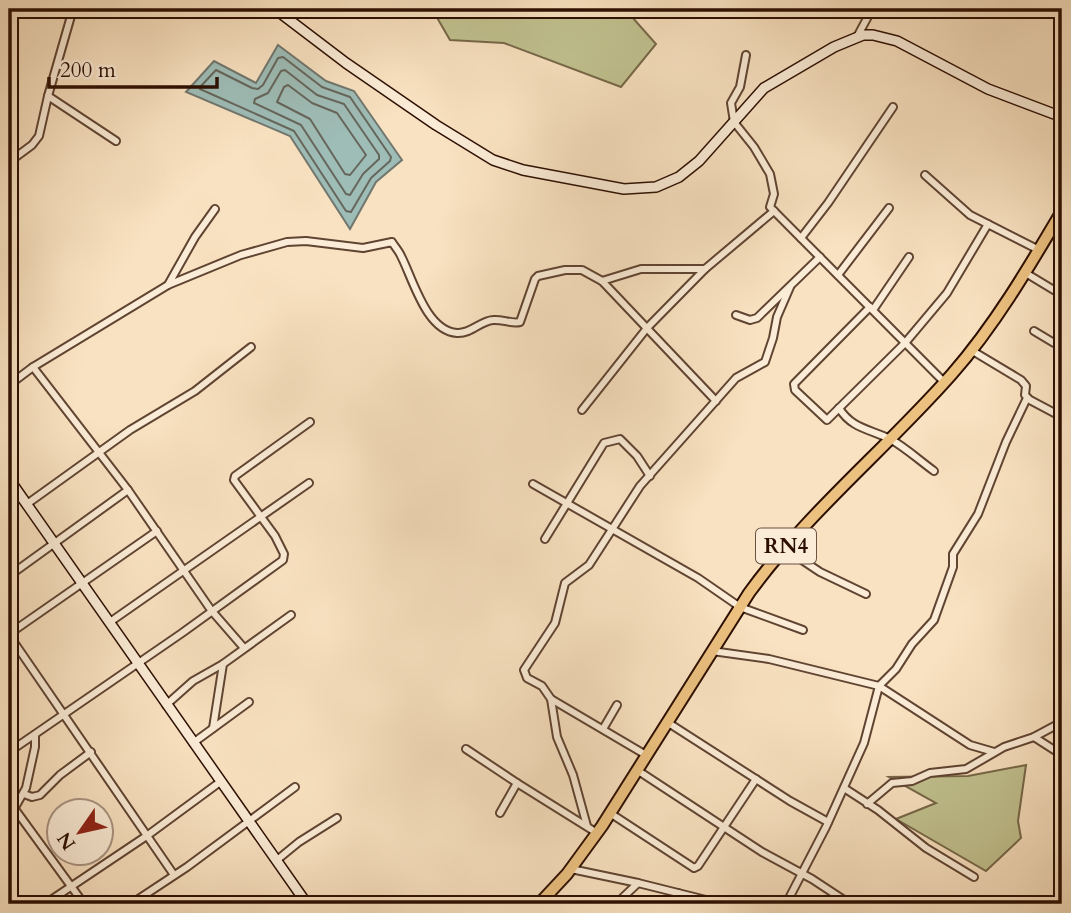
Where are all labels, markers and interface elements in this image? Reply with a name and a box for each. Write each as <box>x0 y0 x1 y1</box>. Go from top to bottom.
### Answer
scale bar <box>49 46 217 90</box>
text: 200 m <box>60 56 116 85</box>
road number: RN4 <box>756 528 816 564</box>
north arrow <box>46 797 116 867</box>
text: N <box>51 826 82 855</box>

